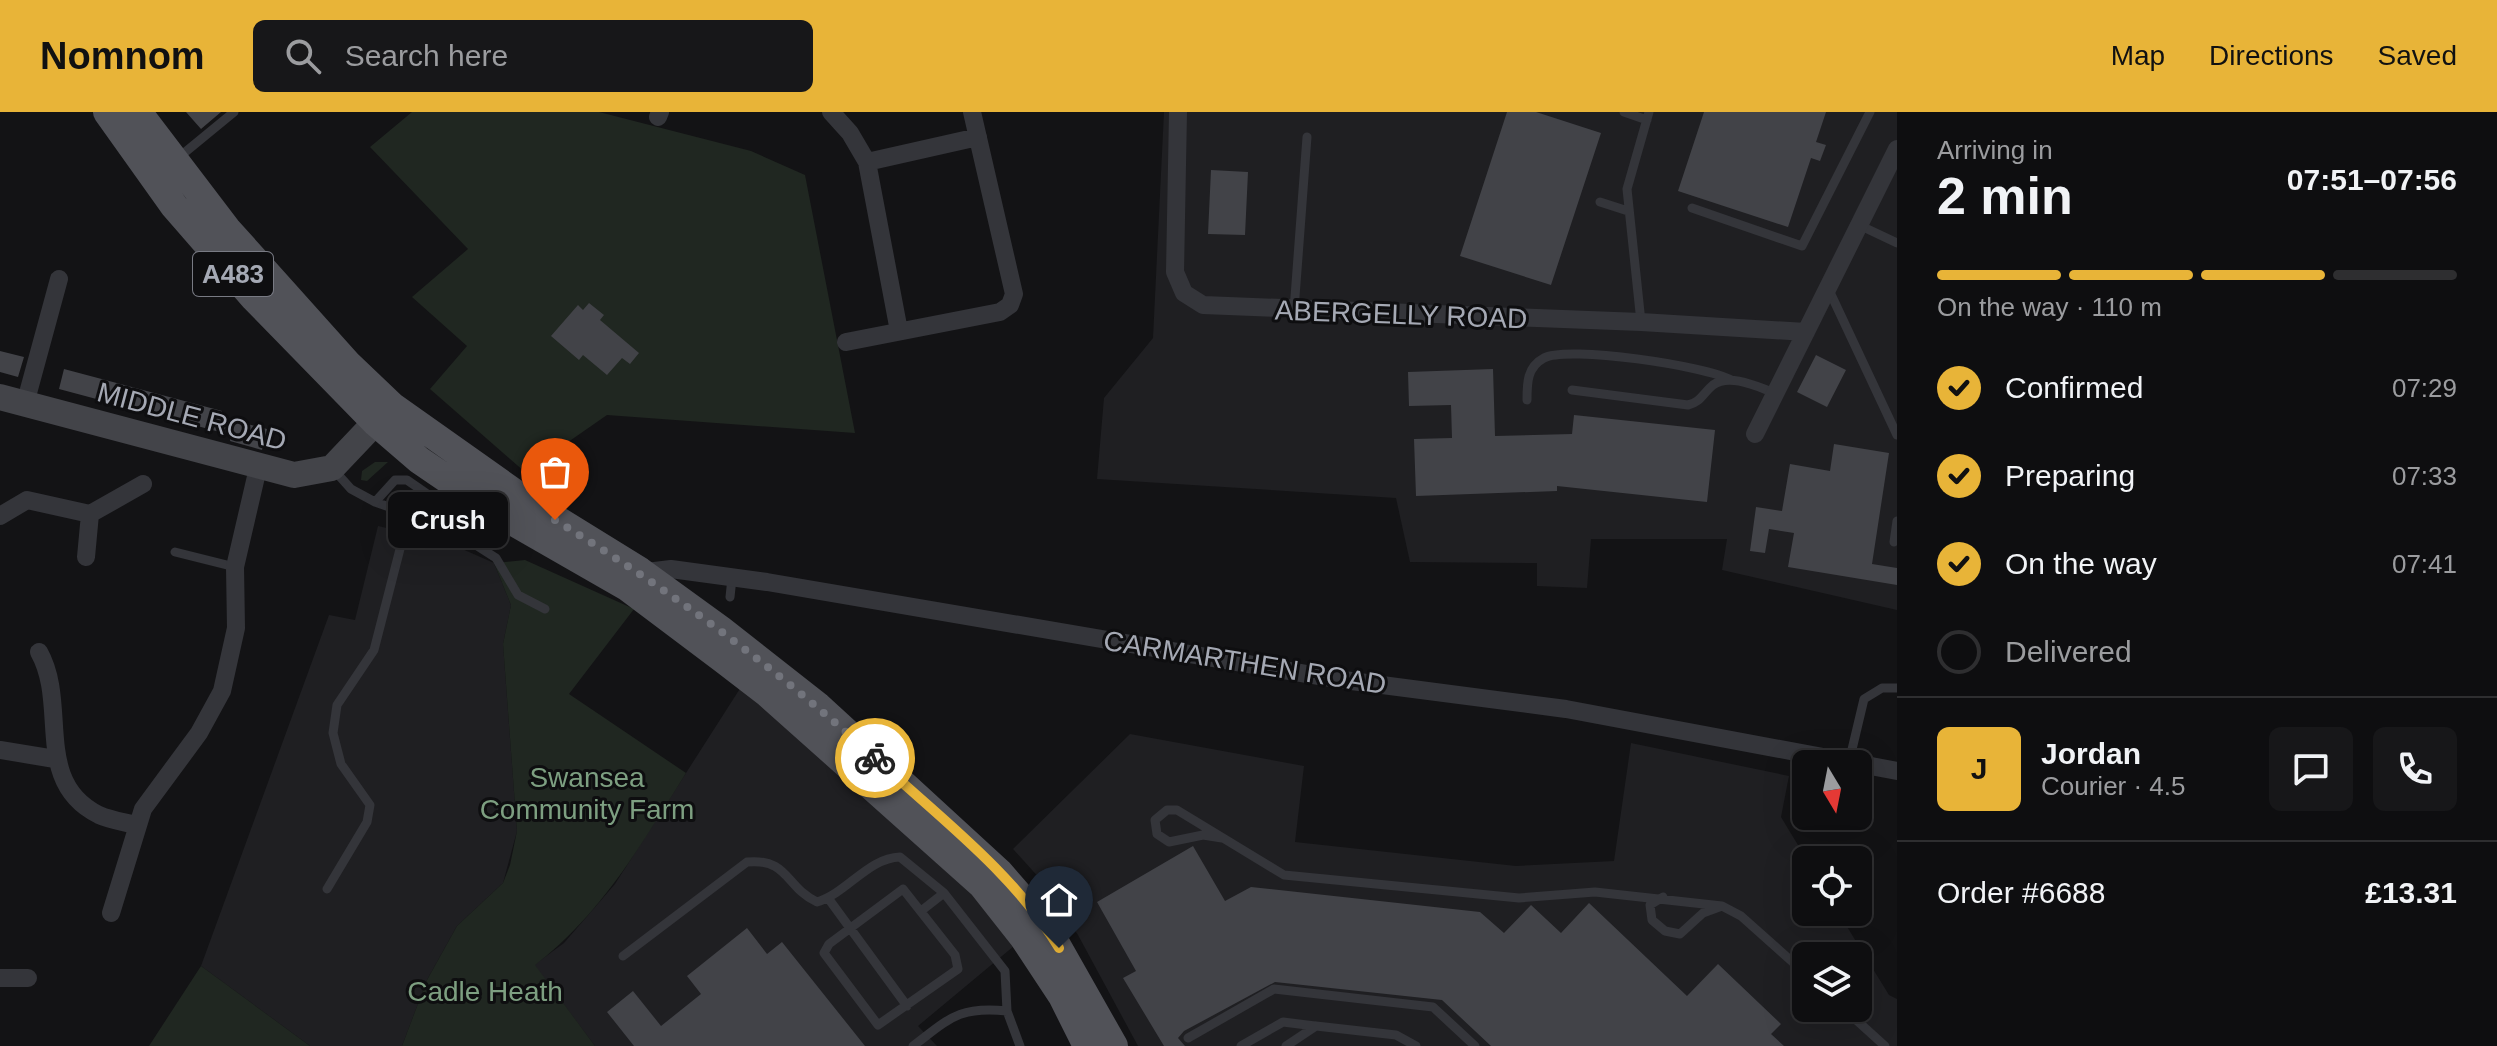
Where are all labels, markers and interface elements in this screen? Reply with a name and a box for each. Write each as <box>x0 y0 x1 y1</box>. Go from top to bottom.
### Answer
search box <box>253 20 813 92</box>
icon: search <box>281 34 325 78</box>
text: Nomnom <box>40 35 205 77</box>
text: Search here <box>345 39 508 72</box>
text: Map <box>2111 40 2165 71</box>
text: Directions <box>2209 40 2334 71</box>
text: Saved <box>2378 40 2457 71</box>
text: Arriving in <box>1937 135 2053 165</box>
text: 07:51–07:56 <box>2287 163 2457 196</box>
text: 2 min <box>1937 167 2073 225</box>
road number: A483 <box>193 252 273 296</box>
text: On the way · 110 m <box>1937 292 2162 322</box>
street label: ABERGELLY ROAD <box>1274 295 1528 334</box>
icon: check <box>1937 366 1981 410</box>
text: Confirmed <box>2005 371 2143 404</box>
text: 07:29 <box>2392 373 2457 403</box>
street label: MIDDLE ROAD <box>94 376 290 457</box>
pin <box>521 438 589 520</box>
icon: bag <box>533 450 577 494</box>
icon: check <box>1937 454 1981 498</box>
text: Preparing <box>2005 459 2135 492</box>
text: 07:33 <box>2392 461 2457 491</box>
callout: Crush <box>387 492 507 548</box>
text: Crush <box>410 505 486 535</box>
icon: check <box>1937 542 1981 586</box>
text: On the way <box>2005 547 2157 580</box>
text: 07:41 <box>2392 549 2457 579</box>
street label: CARMARTHEN ROAD <box>1101 625 1388 700</box>
text: Delivered <box>2005 635 2132 668</box>
courier <box>835 718 915 798</box>
button: chat <box>2269 727 2353 811</box>
button: phone <box>2373 727 2457 811</box>
icon: bike <box>853 736 897 780</box>
text: Jordan <box>2041 737 2141 770</box>
north arrow <box>1792 750 1872 830</box>
map controls <box>1792 750 1872 1022</box>
text: J <box>1971 752 1987 785</box>
park label: Swansea Community Farm <box>480 762 694 825</box>
text: Courier · 4.5 <box>2041 771 2186 801</box>
button: locate <box>1792 846 1872 926</box>
pin <box>1025 866 1093 948</box>
text: Order #6688 <box>1937 876 2105 909</box>
text: £13.31 <box>2365 876 2457 909</box>
icon: home <box>1037 878 1081 922</box>
button: layers <box>1792 942 1872 1022</box>
park label: Cadle Heath <box>407 976 563 1007</box>

